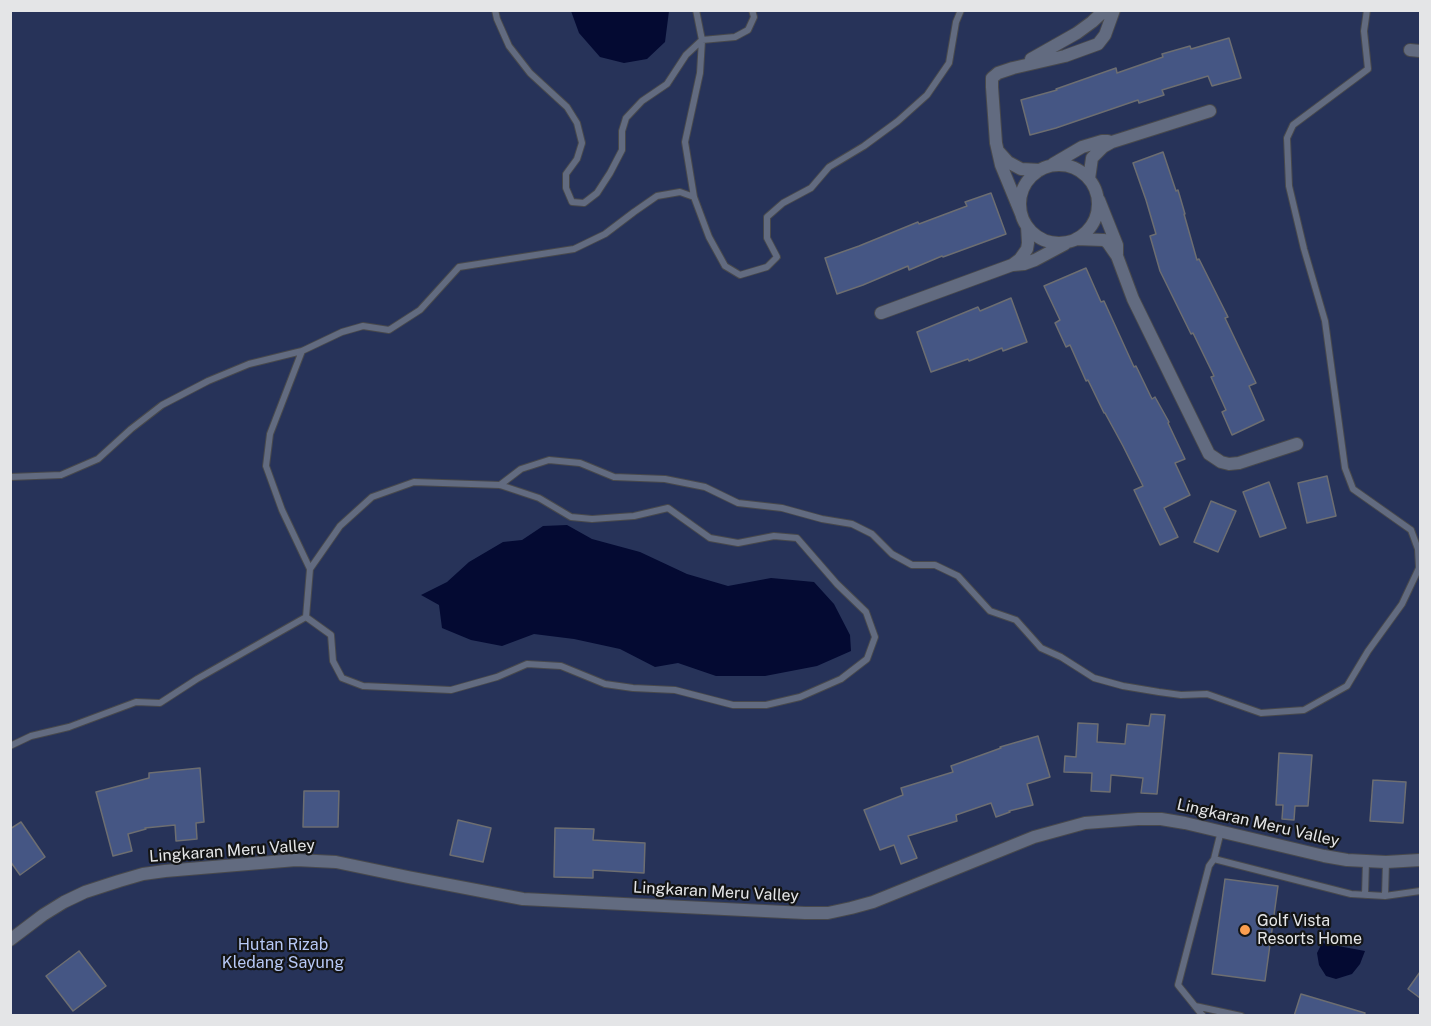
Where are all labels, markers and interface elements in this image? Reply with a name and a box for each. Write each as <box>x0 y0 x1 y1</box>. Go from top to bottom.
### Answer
street label: Lingkaran Meru Valley <box>1175 795 1341 851</box>
street label: Lingkaran Meru Valley <box>148 836 316 866</box>
street label: Lingkaran Meru Valley <box>633 878 799 906</box>
place label: Golf Vista Resorts Home <box>1257 911 1362 949</box>
marker: Golf Vista Resorts Home <box>1238 923 1252 937</box>
park label: Hutan Rizab Kledang Sayung <box>222 935 344 973</box>

